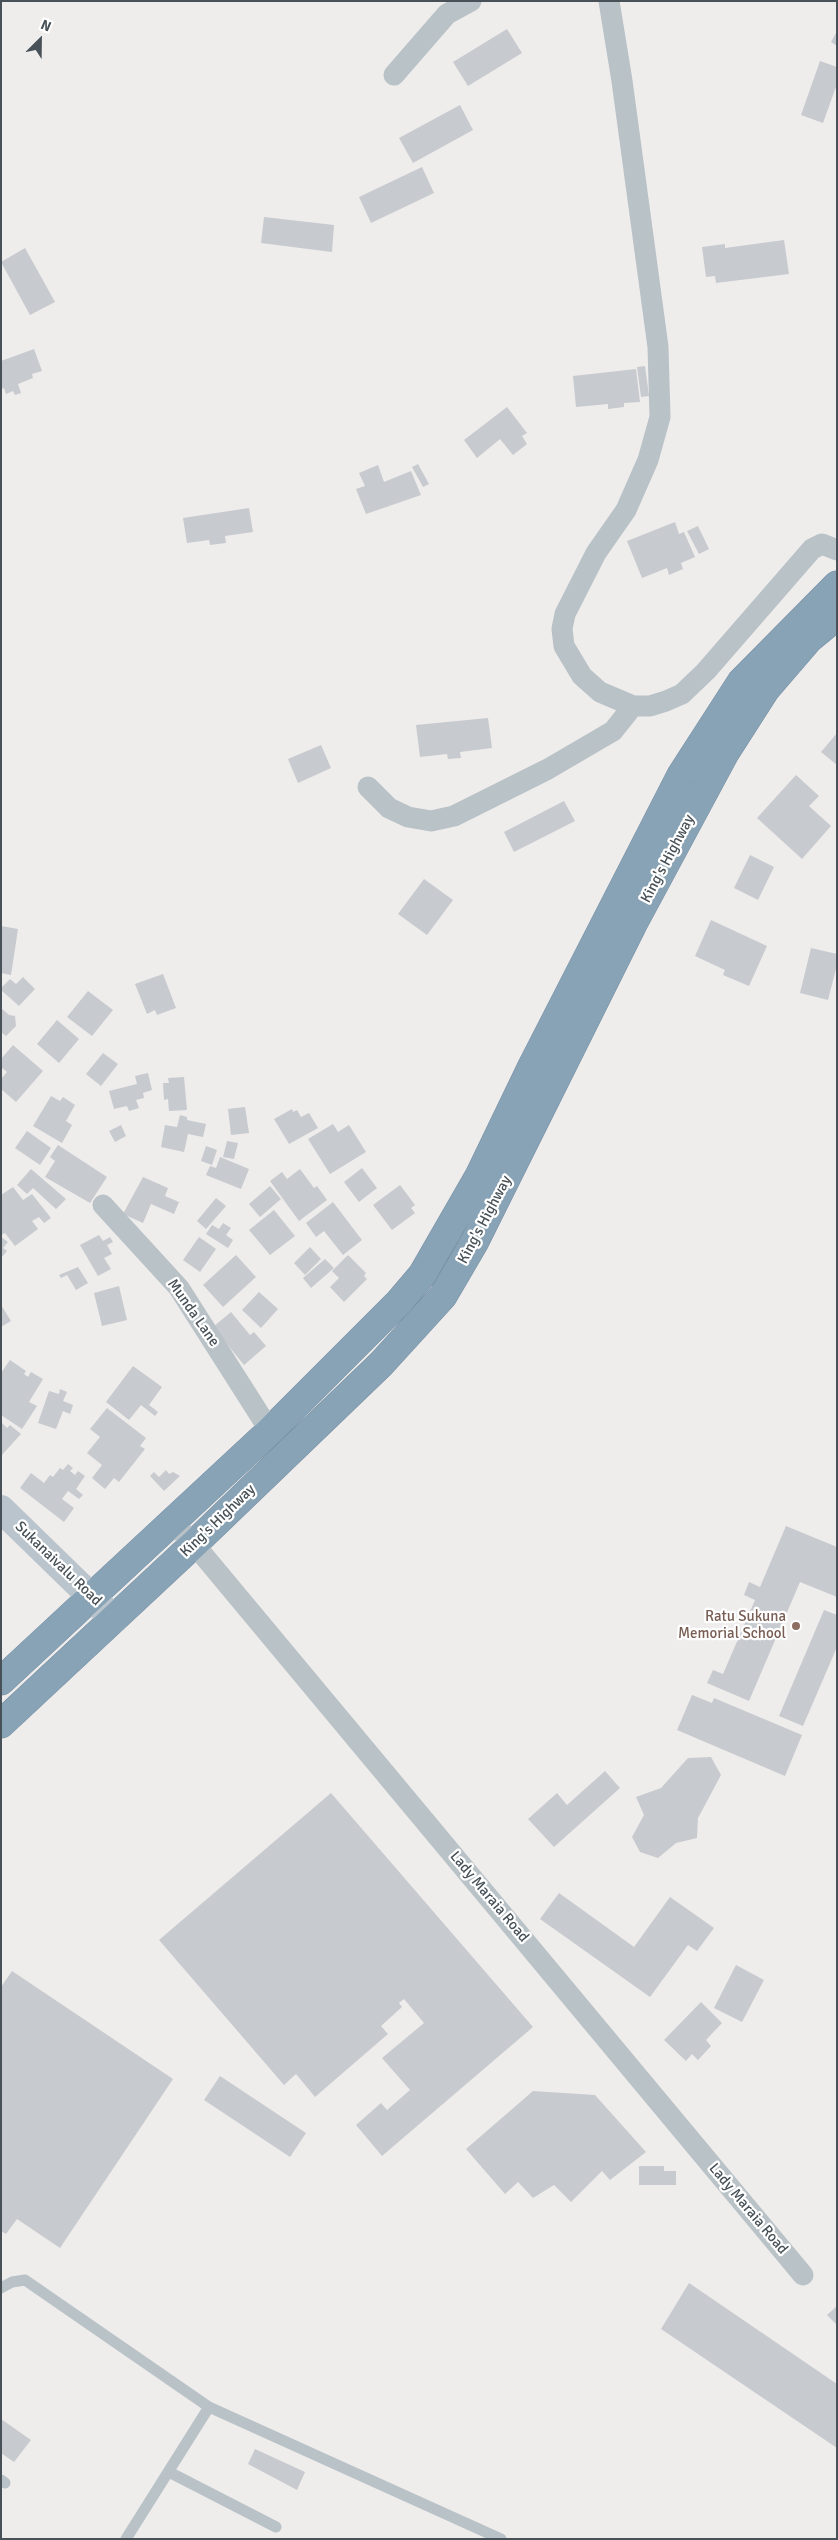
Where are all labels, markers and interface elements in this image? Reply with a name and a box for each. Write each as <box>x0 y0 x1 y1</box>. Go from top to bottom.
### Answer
north arrow <box>15 15 65 65</box>
text: N <box>38 16 54 35</box>
street label: King's Highway <box>637 812 699 906</box>
street label: King's Highway <box>454 1173 516 1267</box>
street label: Munda Lane <box>163 1276 223 1350</box>
street label: King's Highway <box>177 1481 259 1561</box>
street label: Sukanaivalu Road <box>11 1518 105 1610</box>
place label: Ratu Sukuna Memorial School <box>678 1608 786 1643</box>
marker: Ratu Sukuna Memorial School <box>790 1620 802 1632</box>
street label: Lady Maraia Road <box>446 1848 532 1946</box>
street label: Lady Maraia Road <box>705 2160 791 2258</box>

